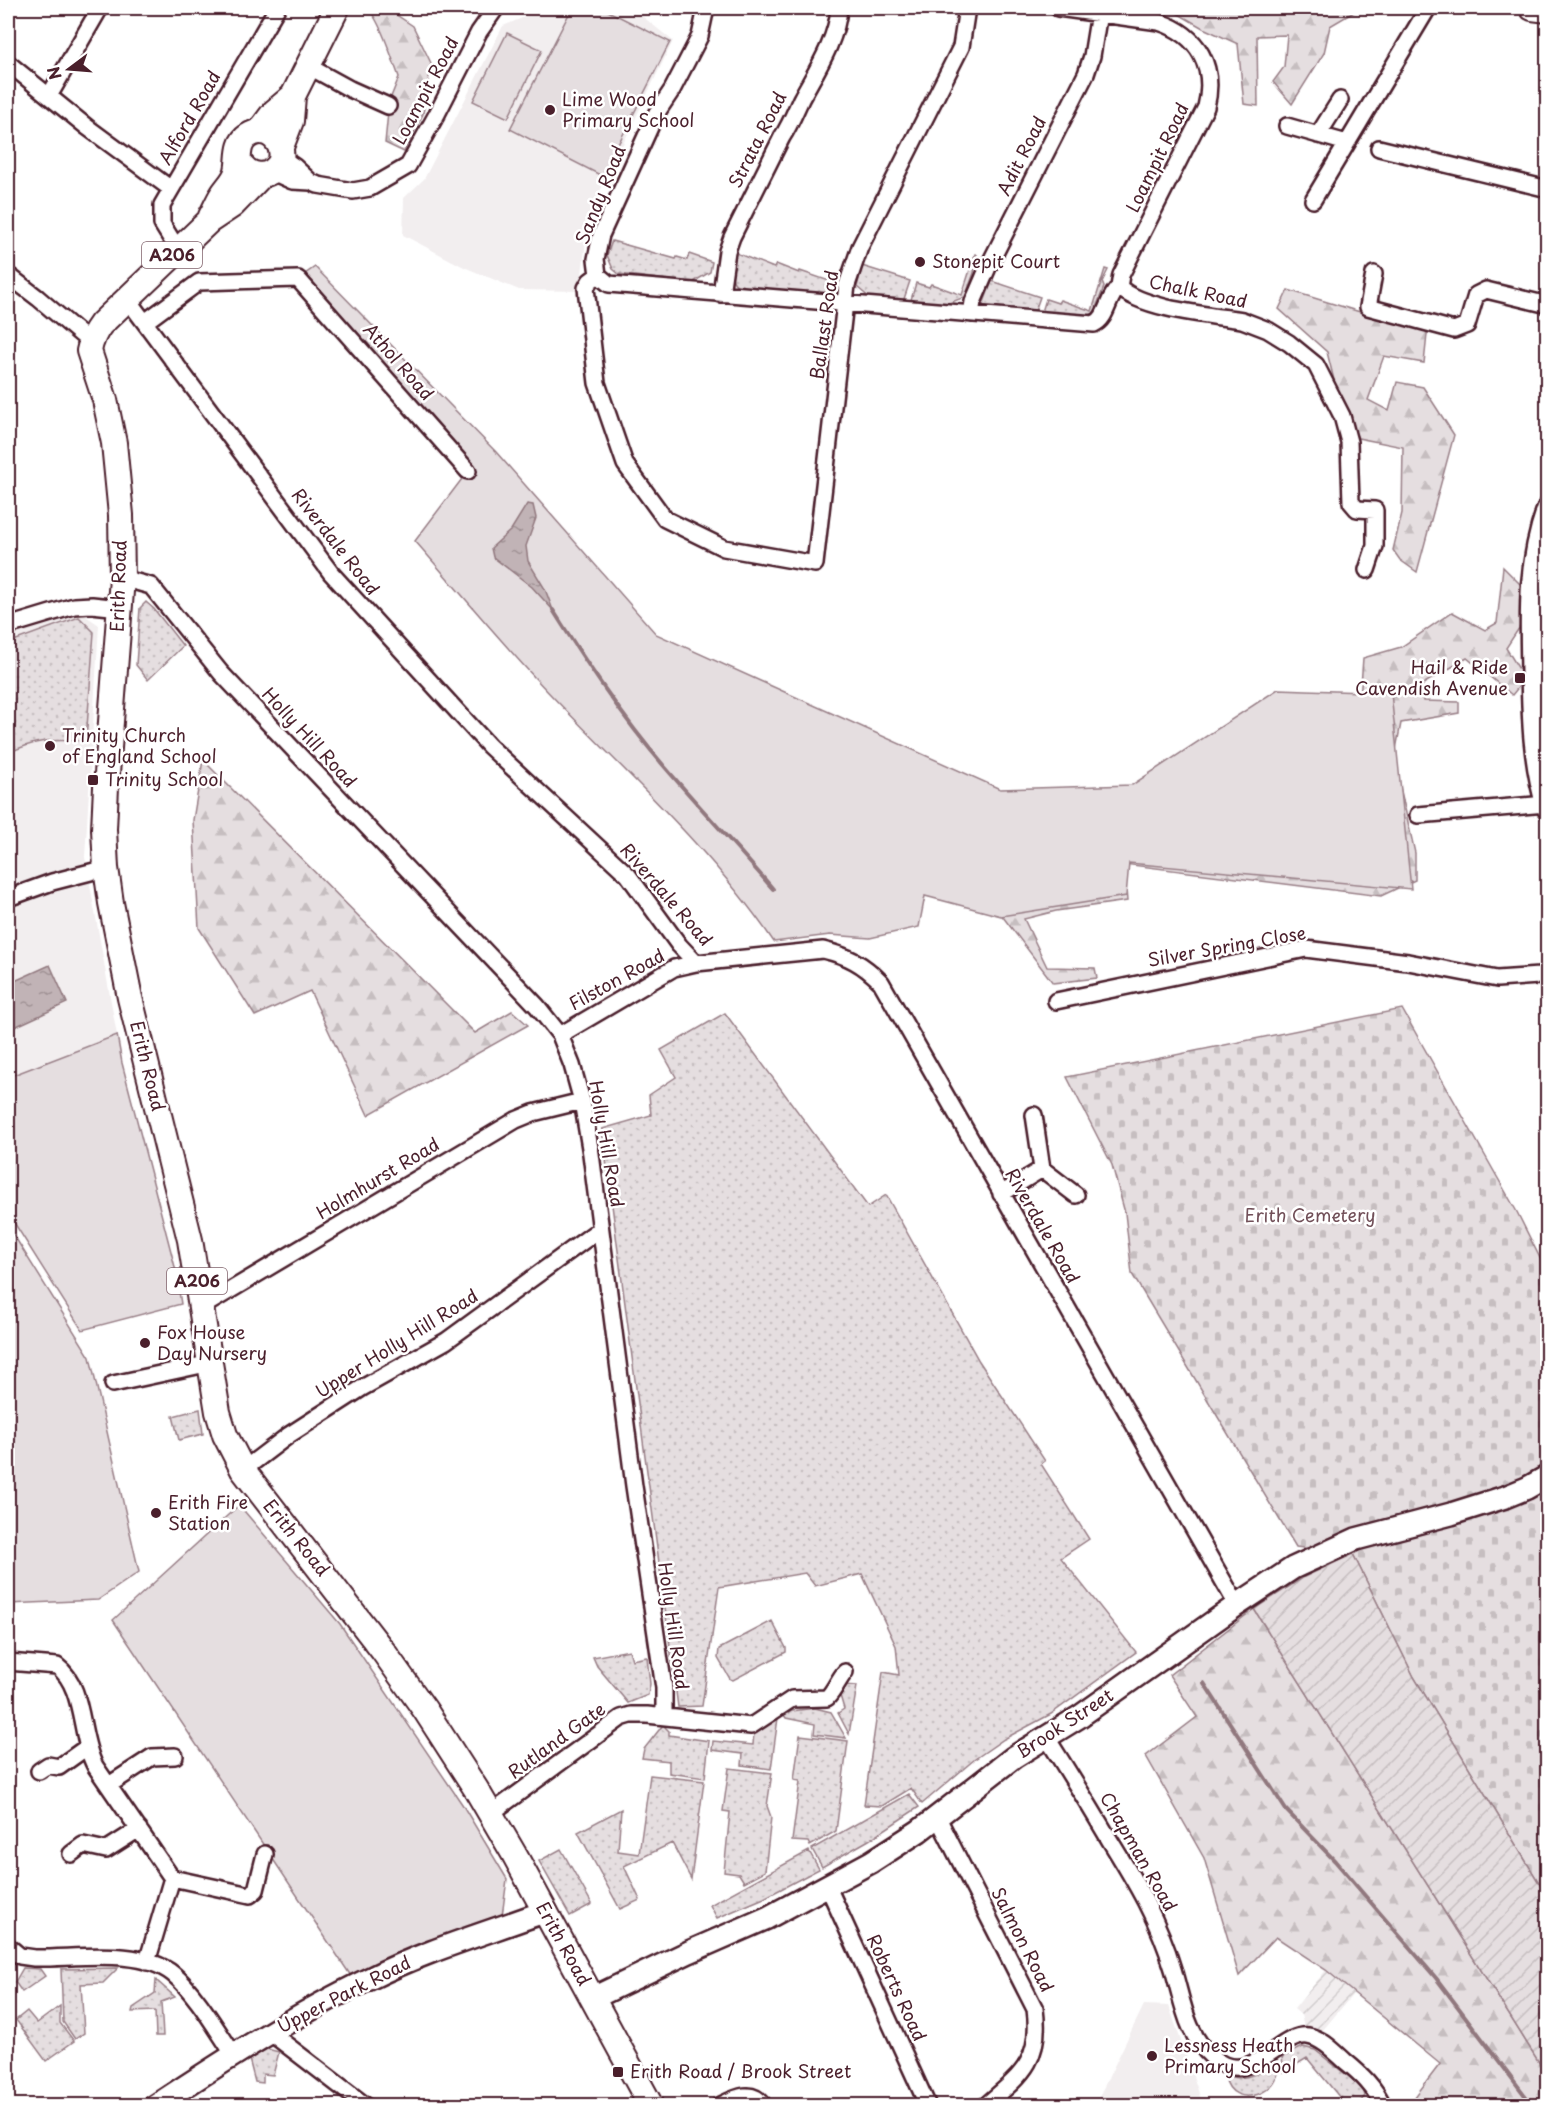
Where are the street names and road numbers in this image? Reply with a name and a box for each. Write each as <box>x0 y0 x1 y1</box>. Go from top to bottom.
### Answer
street label: Loampit Road <box>385 31 465 149</box>
street label: Alford Road <box>151 65 227 169</box>
street label: Strata Road <box>721 87 792 192</box>
street label: Loampit Road <box>1118 98 1195 217</box>
street label: Adit Road <box>989 111 1052 200</box>
street label: Sandy Road <box>567 141 632 248</box>
road number: A206 <box>142 242 202 268</box>
street label: Chalk Road <box>1147 267 1250 314</box>
street label: Ballast Road <box>803 269 845 381</box>
street label: Athol Road <box>358 316 441 406</box>
street label: Riverdale Road <box>286 482 387 600</box>
street label: Erith Road <box>102 539 133 633</box>
street label: Holly Hill Road <box>256 681 364 793</box>
street label: Riverdale Road <box>615 836 720 952</box>
street label: Silver Spring Close <box>1145 918 1308 973</box>
street label: Filston Road <box>563 941 669 1016</box>
street label: Erith Road <box>124 1018 173 1114</box>
street label: Holly Hill Road <box>583 1078 632 1209</box>
street label: Holmhurst Road <box>310 1130 444 1225</box>
street label: Riverdale Road <box>999 1163 1087 1288</box>
road number: A206 <box>167 1268 227 1294</box>
street label: Upper Holly Hill Road <box>310 1282 483 1404</box>
street label: Erith Road <box>258 1493 337 1581</box>
street label: Holly Hill Road <box>652 1560 697 1691</box>
street label: Brook Street <box>1010 1681 1118 1764</box>
street label: Rutland Gate <box>502 1695 611 1785</box>
street label: Chapman Road <box>1094 1786 1185 1916</box>
street label: Salmon Road <box>985 1882 1061 1996</box>
street label: Erith Road <box>530 1896 598 1990</box>
street label: Roberts Road <box>861 1929 934 2045</box>
street label: Upper Park Road <box>272 1948 415 2039</box>

